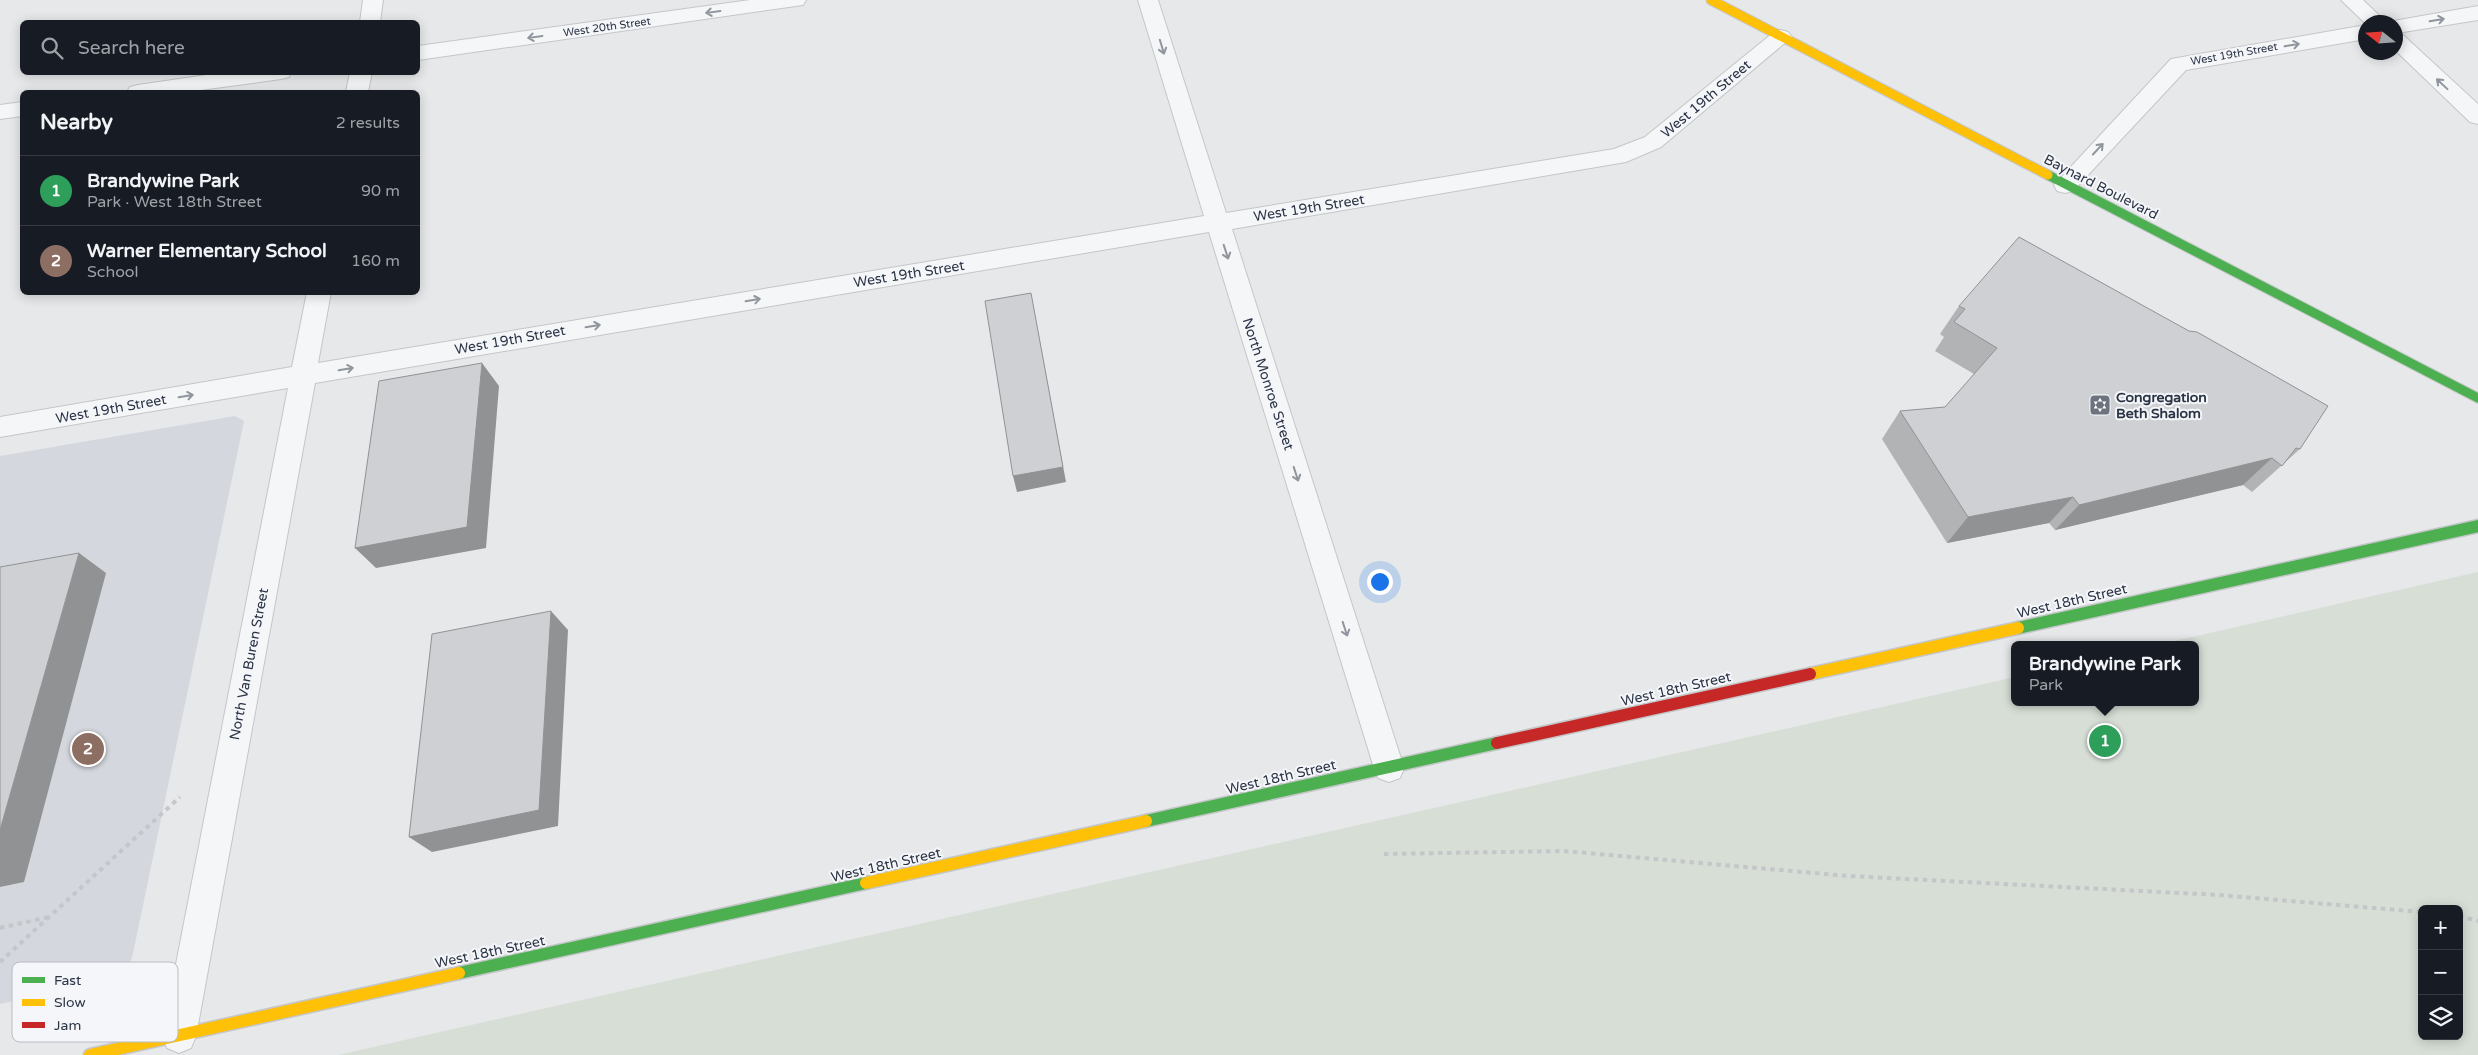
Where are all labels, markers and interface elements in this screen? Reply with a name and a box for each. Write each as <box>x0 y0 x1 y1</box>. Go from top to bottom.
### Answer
one-way arrow <box>705 7 721 17</box>
street label: West 20th Street <box>562 14 652 40</box>
north arrow <box>2358 15 2403 60</box>
one-way arrow <box>2428 15 2444 25</box>
search box <box>20 20 420 75</box>
one-way arrow <box>527 32 543 42</box>
icon: search <box>38 34 66 62</box>
text: Search here <box>78 37 185 59</box>
one-way arrow <box>1158 38 1168 54</box>
one-way arrow <box>2284 39 2300 49</box>
street label: West 19th Street <box>2189 40 2279 68</box>
street label: West 19th Street <box>1658 56 1755 142</box>
one-way arrow <box>2436 78 2449 90</box>
text: Nearby <box>40 110 113 135</box>
text: 2 results <box>336 113 400 133</box>
one-way arrow <box>2092 143 2104 156</box>
street label: Baynard Boulevard <box>2041 151 2161 223</box>
text: Brandywine Park <box>87 170 239 192</box>
text: 1 <box>51 181 61 201</box>
text: 90 m <box>361 181 400 201</box>
street label: West 19th Street <box>1252 191 1366 225</box>
text: Park · West 18th Street <box>87 192 262 212</box>
text: Warner Elementary School <box>87 240 327 262</box>
one-way arrow <box>1222 244 1231 259</box>
text: 2 <box>51 251 61 271</box>
text: 160 m <box>351 251 400 271</box>
street label: West 19th Street <box>852 257 966 291</box>
text: School <box>87 262 139 282</box>
one-way arrow <box>745 294 761 304</box>
street label: North Monroe Street <box>1239 316 1298 453</box>
one-way arrow <box>584 321 600 331</box>
street label: West 19th Street <box>453 322 567 358</box>
one-way arrow <box>338 363 354 373</box>
place label: Congregation Beth Shalom <box>2116 389 2207 422</box>
street label: West 19th Street <box>54 391 168 427</box>
one-way arrow <box>178 391 194 401</box>
synagogue icon: Congregation Beth Shalom <box>2088 393 2112 417</box>
one-way arrow <box>1292 465 1301 481</box>
your location <box>1367 569 1393 595</box>
street label: West 18th Street <box>2015 580 2129 622</box>
street label: North Van Buren Street <box>226 586 272 742</box>
one-way arrow <box>1341 620 1350 636</box>
popup <box>2011 641 2199 706</box>
text: Brandywine Park <box>2029 653 2181 675</box>
street label: West 18th Street <box>1619 668 1733 710</box>
text: Park <box>2029 675 2063 695</box>
pin: 1 <box>2089 722 2121 760</box>
pin: 2 <box>72 730 104 768</box>
street label: West 18th Street <box>1224 756 1338 798</box>
street label: West 18th Street <box>829 844 943 886</box>
map controls <box>2418 905 2463 1040</box>
button: + <box>2418 905 2463 950</box>
street label: West 18th Street <box>433 932 547 972</box>
button: − <box>2418 950 2463 995</box>
legend <box>12 962 178 1042</box>
text: Fast <box>54 972 82 989</box>
text: Slow <box>54 994 86 1011</box>
button: layers <box>2418 995 2463 1040</box>
text: Jam <box>54 1017 81 1034</box>

